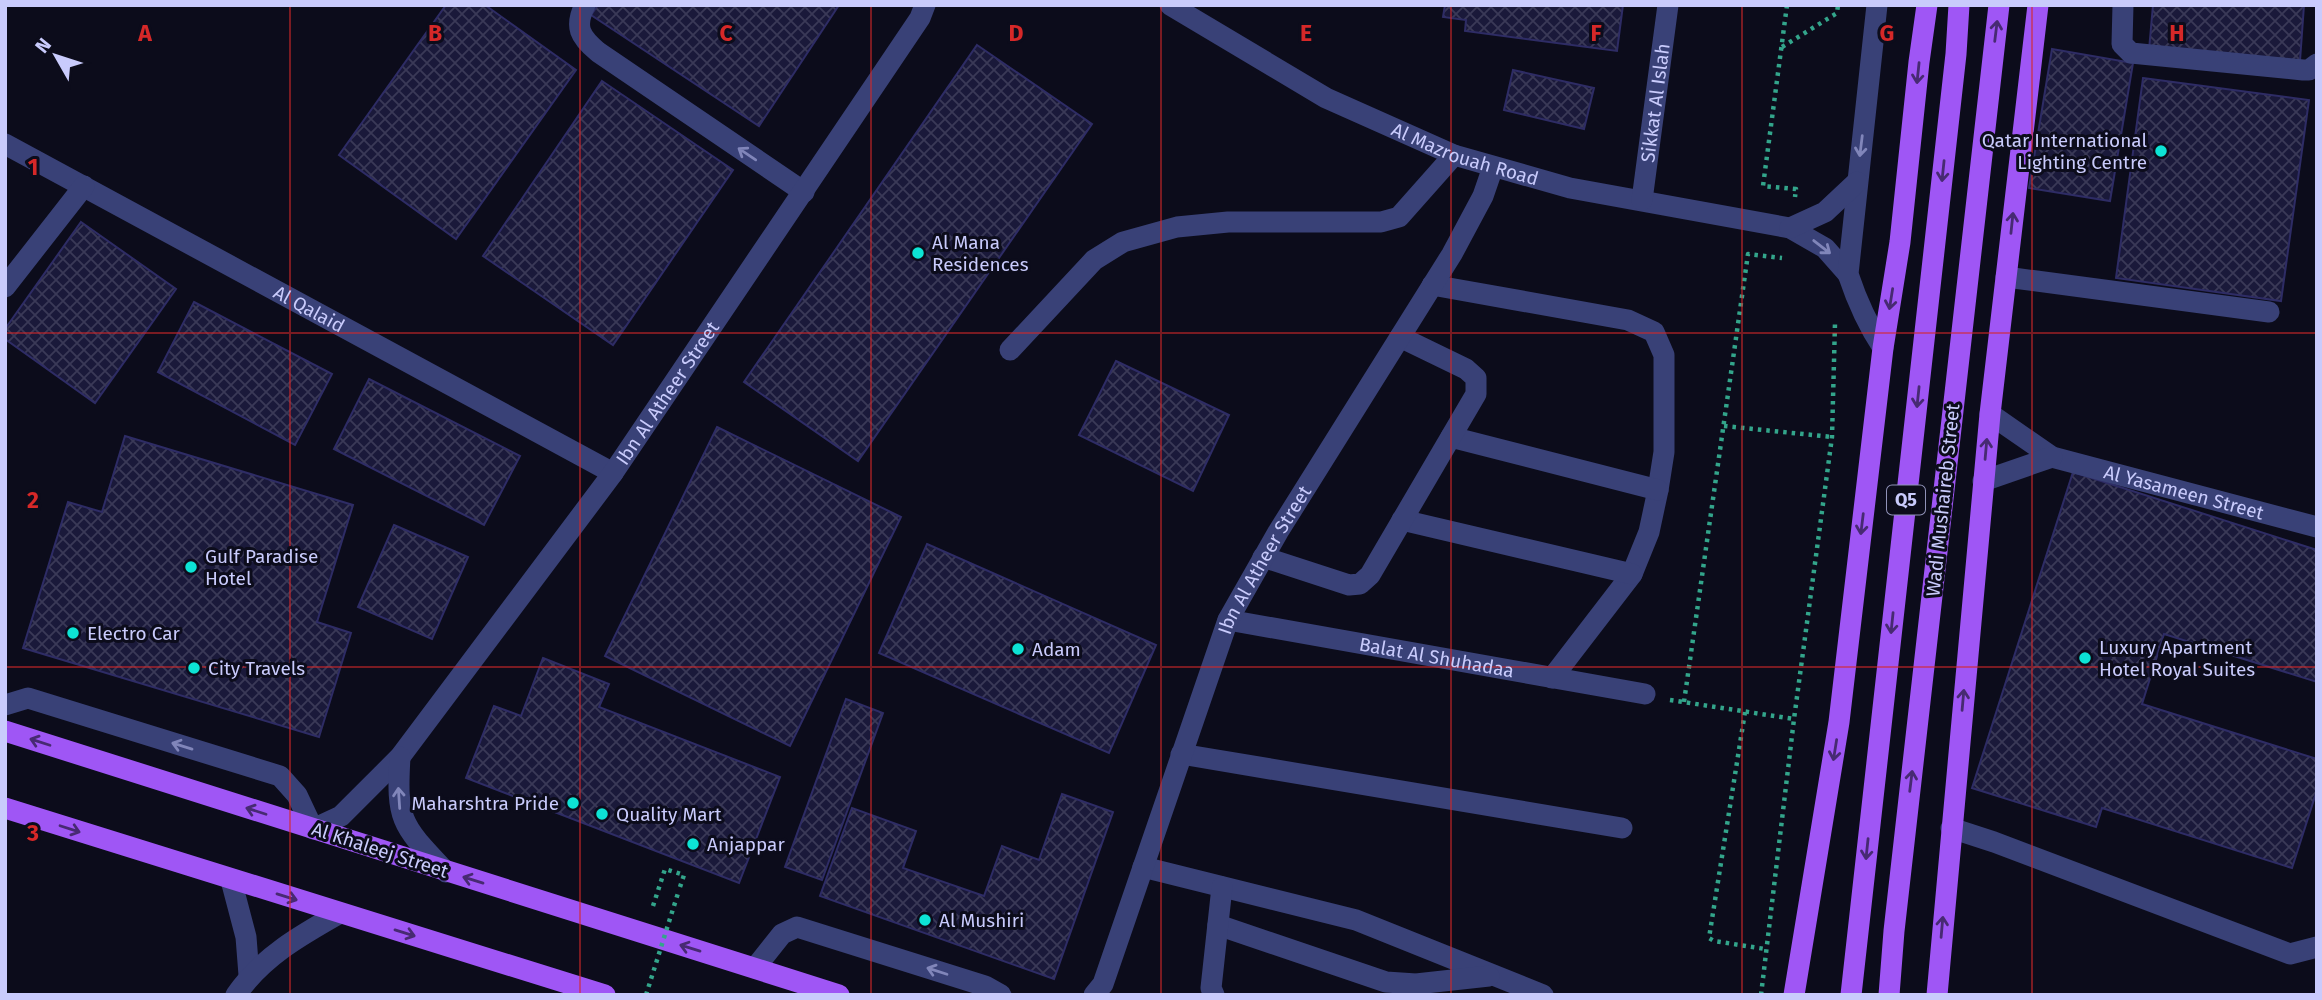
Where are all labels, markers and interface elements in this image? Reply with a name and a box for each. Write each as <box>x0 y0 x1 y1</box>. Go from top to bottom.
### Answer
text: A <box>137 19 152 47</box>
text: B <box>428 19 442 47</box>
text: C <box>719 19 733 47</box>
text: D <box>1009 19 1024 47</box>
text: E <box>1300 19 1312 47</box>
text: F <box>1590 19 1602 47</box>
text: G <box>1880 19 1894 47</box>
text: H <box>2169 19 2185 47</box>
one-way arrow <box>1990 20 2003 43</box>
north arrow <box>21 21 91 91</box>
text: N <box>30 33 56 58</box>
street label: Sikkat Al Islah <box>1636 42 1674 164</box>
one-way arrow <box>1911 61 1924 84</box>
street label: Al Mazrouah Road <box>1388 117 1541 190</box>
place label: Qatar International Lighting Centre <box>1982 129 2147 174</box>
one-way arrow <box>1854 134 1867 157</box>
marker: Qatar International Lighting Centre <box>2153 143 2169 159</box>
one-way arrow <box>738 147 757 161</box>
text: 1 <box>28 153 38 181</box>
one-way arrow <box>1936 159 1949 182</box>
one-way arrow <box>2005 212 2018 235</box>
place label: Al Mana Residences <box>932 231 1029 276</box>
one-way arrow <box>1813 240 1831 255</box>
marker: Al Mana Residences <box>910 245 926 261</box>
street label: Al Qalaid <box>270 280 349 337</box>
one-way arrow <box>1884 287 1897 310</box>
street label: Ibn Al Atheer Street <box>611 317 724 469</box>
one-way arrow <box>1911 385 1924 408</box>
street label: Wadi Mushaireb Street <box>1921 402 1965 598</box>
one-way arrow <box>1980 438 1993 461</box>
street label: Al Yasameen Street <box>2102 460 2267 524</box>
street label: Ibn Al Atheer Street <box>1213 481 1316 637</box>
text: 2 <box>27 486 39 514</box>
road number: Q5 <box>1887 486 1925 514</box>
one-way arrow <box>1855 512 1868 535</box>
place label: Gulf Paradise Hotel <box>205 545 318 590</box>
marker: Gulf Paradise Hotel <box>183 559 199 575</box>
one-way arrow <box>1886 611 1899 634</box>
place label: Electro Car <box>87 622 180 645</box>
marker: Electro Car <box>65 625 81 641</box>
street label: Balat Al Shuhadaa <box>1357 632 1516 682</box>
place label: Luxury Apartment Hotel Royal Suites <box>2099 636 2255 681</box>
place label: Adam <box>1032 638 1081 661</box>
marker: Adam <box>1010 641 1026 657</box>
marker: Luxury Apartment Hotel Royal Suites <box>2077 650 2093 666</box>
place label: City Travels <box>208 657 305 680</box>
marker: City Travels <box>186 660 202 676</box>
one-way arrow <box>1957 689 1970 712</box>
one-way arrow <box>29 735 51 747</box>
one-way arrow <box>171 738 193 751</box>
one-way arrow <box>1828 738 1841 761</box>
one-way arrow <box>1904 770 1917 793</box>
one-way arrow <box>392 787 405 810</box>
place label: Maharshtra Pride <box>411 792 559 815</box>
marker: Maharshtra Pride <box>565 795 581 811</box>
place label: Quality Mart <box>616 803 722 826</box>
one-way arrow <box>246 804 268 816</box>
marker: Quality Mart <box>594 806 610 822</box>
street label: Al Khaleej Street <box>309 817 451 883</box>
text: 3 <box>26 819 39 847</box>
one-way arrow <box>59 824 81 836</box>
place label: Anjappar <box>707 833 785 856</box>
marker: Anjappar <box>685 836 701 852</box>
one-way arrow <box>1860 837 1873 860</box>
one-way arrow <box>462 873 484 886</box>
one-way arrow <box>276 892 298 904</box>
place label: Al Mushiri <box>939 909 1024 932</box>
marker: Al Mushiri <box>917 912 933 928</box>
one-way arrow <box>1936 916 1949 939</box>
one-way arrow <box>394 928 416 940</box>
one-way arrow <box>679 941 701 954</box>
one-way arrow <box>927 964 949 976</box>

